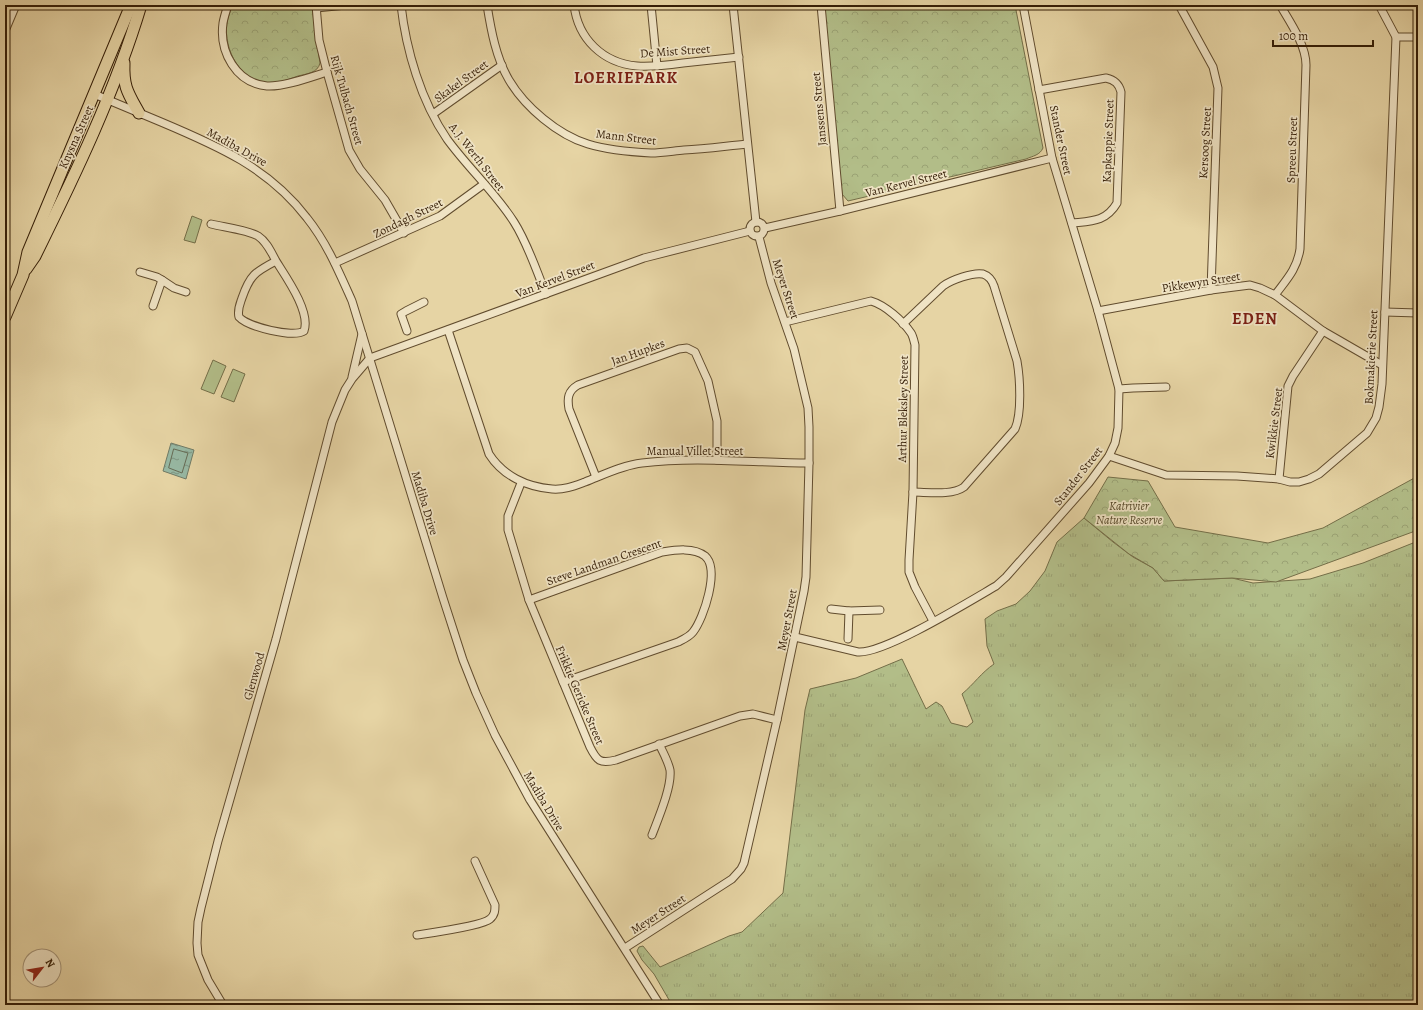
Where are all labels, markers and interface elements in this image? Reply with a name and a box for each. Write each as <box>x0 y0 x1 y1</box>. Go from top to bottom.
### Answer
scale bar <box>1273 22 1373 48</box>
text: 100 m <box>1279 28 1308 44</box>
street label: De Mist Street <box>639 41 711 61</box>
street label: Rijk Tulbach Street <box>327 53 367 147</box>
street label: Skakel Street <box>431 56 491 106</box>
district label: LOERIEPARK <box>574 67 678 89</box>
street label: Janssens Street <box>808 71 830 147</box>
street label: Kapkappie Street <box>1099 99 1117 183</box>
street label: Knysna Street <box>55 103 97 171</box>
street label: Stander Street <box>1046 104 1076 176</box>
street label: Kersoog Street <box>1195 107 1215 179</box>
street label: Spreeu Street <box>1283 117 1301 183</box>
street label: A.J. Werth Street <box>445 119 509 194</box>
street label: Madiba Drive <box>204 124 270 170</box>
street label: Mann Street <box>595 125 657 149</box>
street label: Van Kervel Street <box>863 165 949 201</box>
street label: Zondagh Street <box>371 194 445 242</box>
street label: Van Kervel Street <box>512 257 597 302</box>
street label: Meyer Street <box>769 257 803 321</box>
street label: Pikkewyn Street <box>1161 268 1241 296</box>
district label: EDEN <box>1232 308 1278 330</box>
street label: Bokmakierie Street <box>1361 309 1381 405</box>
street label: Jan Hupkes <box>609 335 667 369</box>
street label: Arthur Bleksley Street <box>894 355 912 464</box>
street label: Kwikkie Street <box>1262 386 1286 460</box>
street label: Manual Villet Street <box>647 443 743 459</box>
street label: Stander Street <box>1050 443 1106 509</box>
street label: Madiba Drive <box>408 469 442 537</box>
park label: Katrivier Nature Reserve <box>1096 498 1163 528</box>
street label: Steve Landman Crescent <box>544 535 664 589</box>
street label: Meyer Street <box>773 588 801 652</box>
street label: Frikkie Gericke Street <box>552 643 608 747</box>
street label: Glenwood <box>240 650 269 702</box>
street label: Madiba Drive <box>520 768 568 834</box>
street label: Meyer Street <box>628 890 689 938</box>
north arrow <box>22 948 62 988</box>
text: N <box>42 956 59 970</box>

